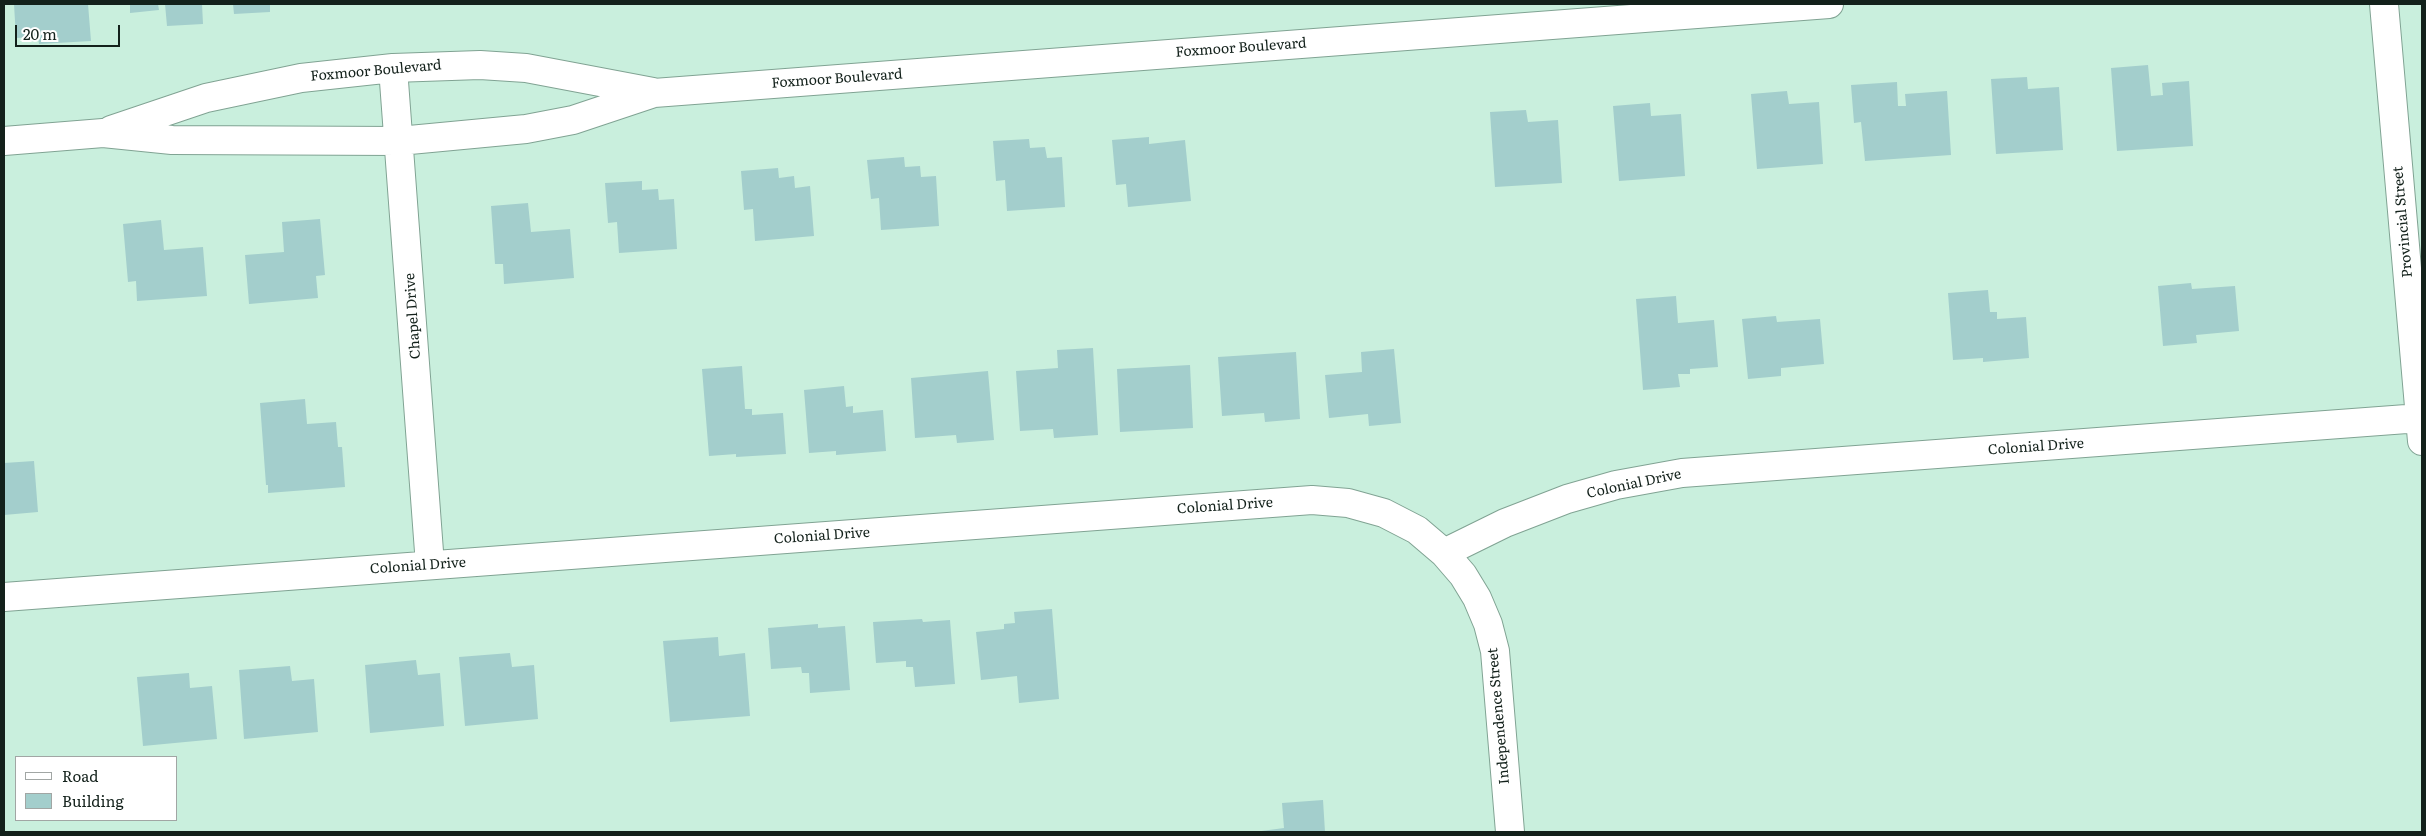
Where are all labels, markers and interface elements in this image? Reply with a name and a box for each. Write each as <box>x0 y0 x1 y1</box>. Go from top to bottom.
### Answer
scale bar <box>18 15 122 47</box>
text: 20 m <box>23 22 57 45</box>
street label: Foxmoor Boulevard <box>1175 35 1307 61</box>
street label: Foxmoor Boulevard <box>310 57 442 85</box>
street label: Foxmoor Boulevard <box>771 66 903 92</box>
street label: Provincial Street <box>2390 166 2416 278</box>
street label: Chapel Drive <box>402 272 424 360</box>
street label: Colonial Drive <box>1987 435 2085 459</box>
street label: Colonial Drive <box>1585 466 1683 502</box>
street label: Colonial Drive <box>1176 494 1274 518</box>
street label: Colonial Drive <box>773 524 871 548</box>
street label: Colonial Drive <box>369 554 467 578</box>
street label: Independence Street <box>1485 647 1513 785</box>
legend <box>15 756 178 821</box>
text: Road <box>62 764 98 787</box>
text: Building <box>62 789 124 812</box>

